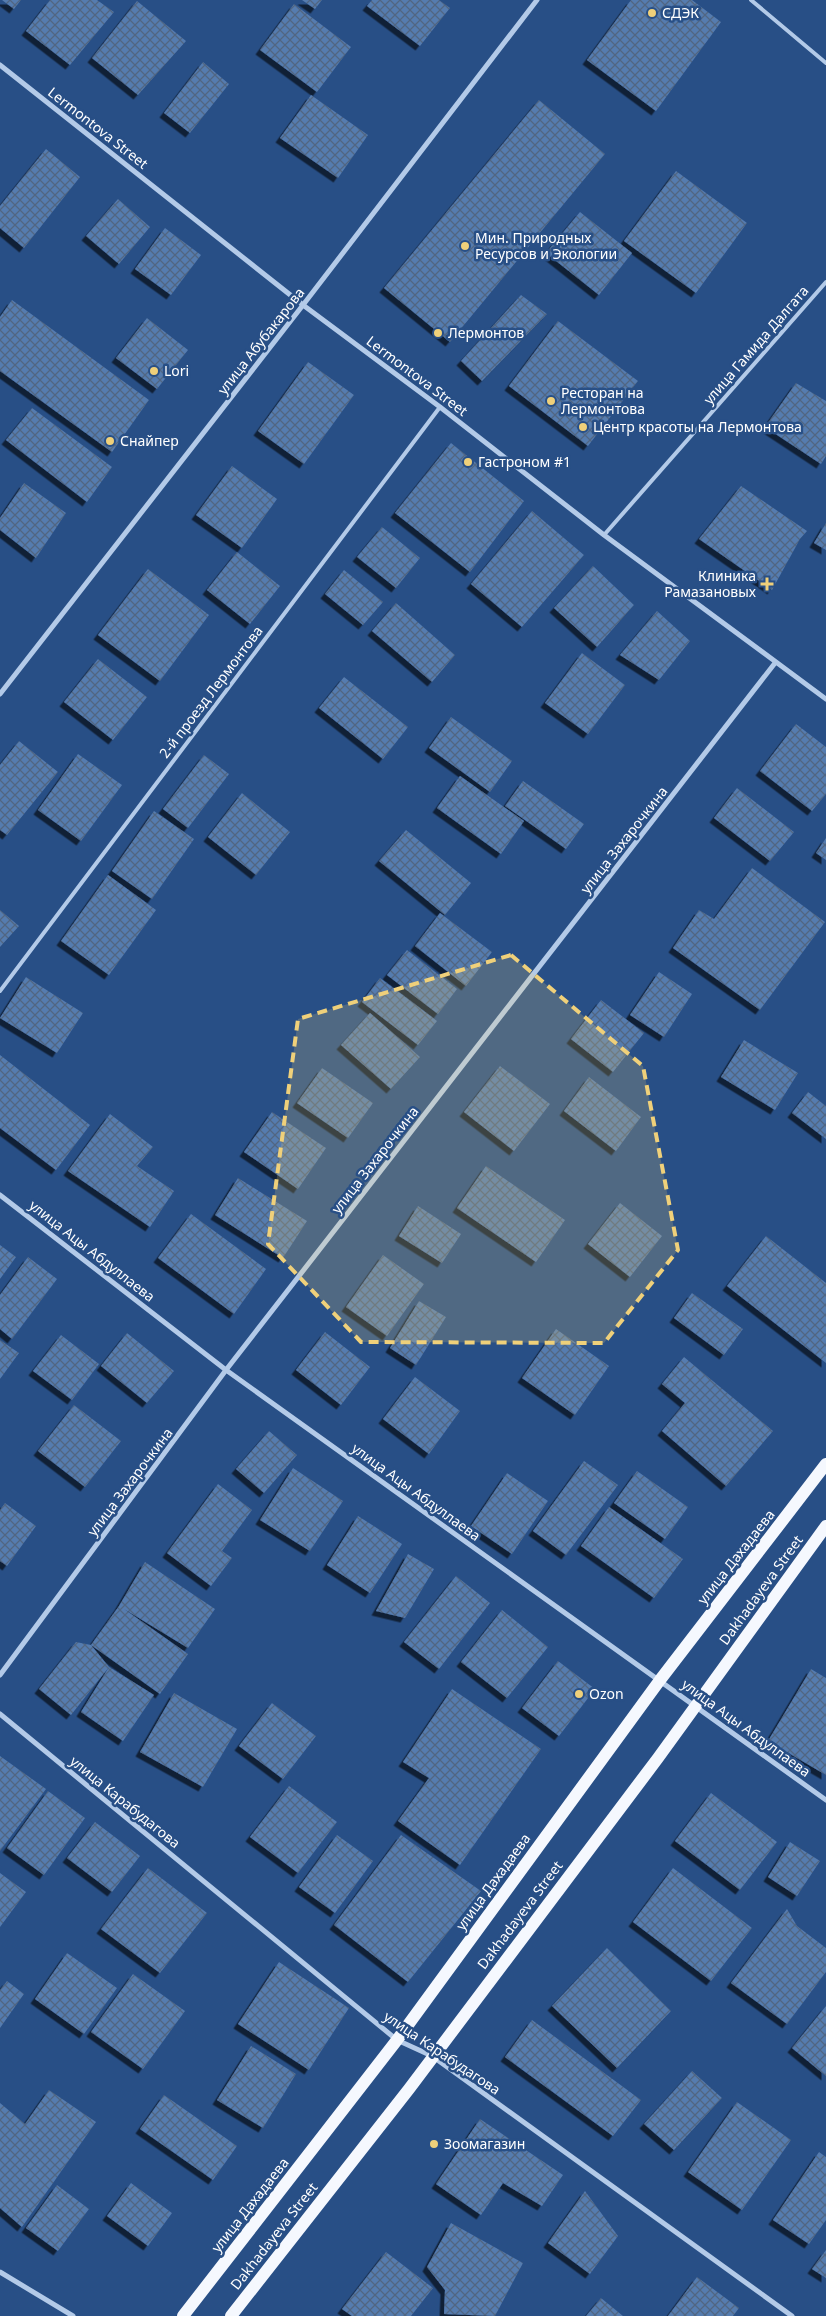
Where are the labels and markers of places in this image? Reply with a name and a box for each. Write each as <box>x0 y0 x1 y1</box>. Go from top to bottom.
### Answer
place label: СДЭК <box>662 3 699 22</box>
marker: СДЭК <box>646 7 658 19</box>
place label: Мин. Природных Ресурсов и Экологии <box>475 228 617 263</box>
marker: Мин. Природных Ресурсов и Экологии <box>459 240 471 252</box>
place label: Лермонтов <box>448 323 524 342</box>
marker: Лермонтов <box>432 327 444 339</box>
place label: Lori <box>164 361 189 380</box>
marker: Lori <box>148 365 160 377</box>
place label: Ресторан на Лермонтова <box>561 383 645 418</box>
marker: Ресторан на Лермонтова <box>545 395 557 407</box>
place label: Центр красоты на Лермонтова <box>593 417 802 436</box>
marker: Центр красоты на Лермонтова <box>577 421 589 433</box>
place label: Снайпер <box>120 431 179 450</box>
marker: Снайпер <box>104 435 116 447</box>
place label: Гастроном #1 <box>478 452 571 471</box>
marker: Гастроном #1 <box>462 456 474 468</box>
place label: Клиника Рамазановых <box>664 566 757 601</box>
marker: Клиника Рамазановых <box>760 577 774 591</box>
place label: Ozon <box>589 1684 624 1703</box>
marker: Ozon <box>573 1688 585 1700</box>
place label: Зоомагазин <box>444 2134 525 2153</box>
marker: Зоомагазин <box>428 2138 440 2150</box>

